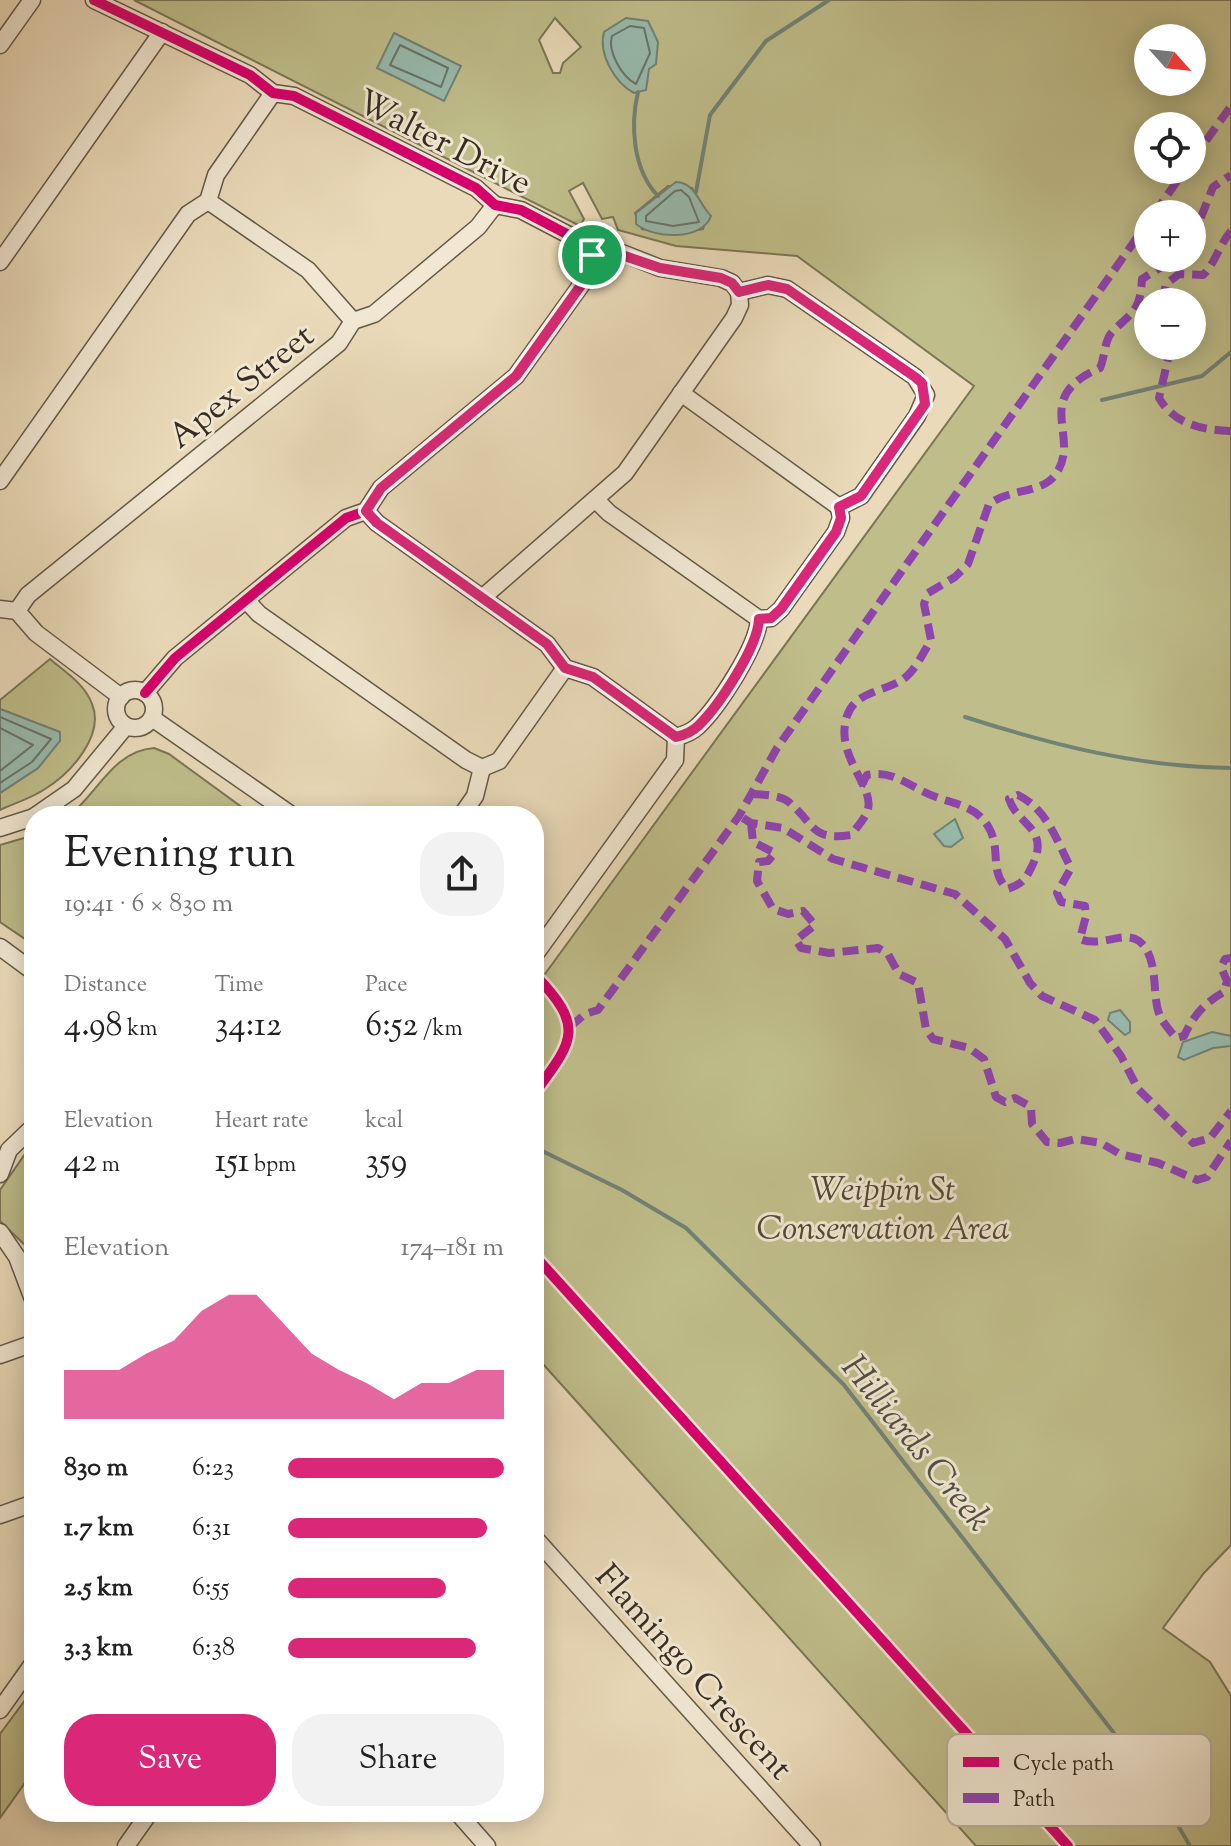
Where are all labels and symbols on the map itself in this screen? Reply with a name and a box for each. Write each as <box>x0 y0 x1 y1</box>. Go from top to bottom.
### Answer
north arrow <box>1134 24 1206 96</box>
street label: Walter Drive <box>348 79 539 209</box>
pin <box>558 221 626 289</box>
street label: Apex Street <box>159 313 326 462</box>
park label: Weippin St Conservation Area <box>757 1167 1009 1255</box>
water label: Hilliards Creek <box>827 1345 1003 1544</box>
street label: Flamingo Crescent <box>582 1555 803 1792</box>
legend <box>947 1734 1211 1826</box>
text: Cycle path <box>1013 1749 1114 1781</box>
text: Path <box>1013 1785 1056 1817</box>

